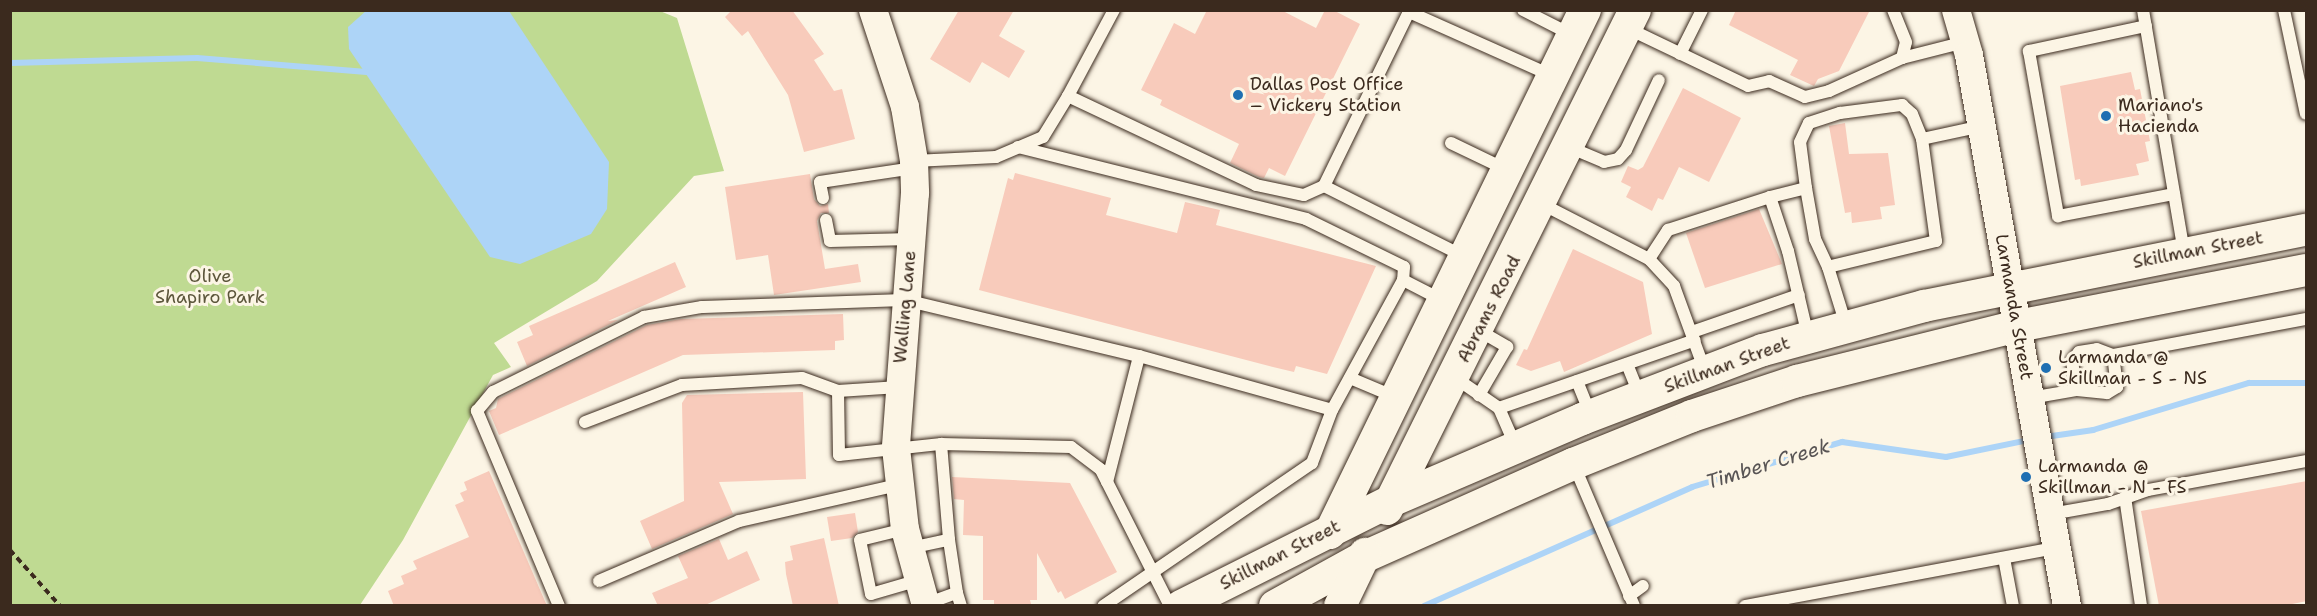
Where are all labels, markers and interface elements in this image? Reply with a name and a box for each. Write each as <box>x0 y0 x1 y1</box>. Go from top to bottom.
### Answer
place label: Dallas Post Office – Vickery Station <box>1250 74 1403 116</box>
marker: Dallas Post Office – Vickery Station <box>1231 88 1245 102</box>
place label: Mariano's Hacienda <box>2118 95 2203 138</box>
marker: Mariano's Hacienda <box>2099 109 2113 123</box>
street label: Skillman Street <box>2131 227 2265 273</box>
street label: Larmanda Street <box>1991 232 2037 382</box>
street label: Walling Lane <box>889 250 921 364</box>
street label: Abrams Road <box>1453 252 1525 366</box>
park label: Olive Shapiro Park <box>155 266 265 308</box>
street label: Skillman Street <box>1661 332 1793 398</box>
place label: Larmanda @ Skillman - S - NS <box>2058 347 2207 389</box>
marker: Larmanda @ Skillman - S - NS <box>2039 361 2053 375</box>
water label: Timber Creek <box>1703 434 1833 494</box>
place label: Larmanda @ Skillman - N - FS <box>2038 456 2186 498</box>
marker: Larmanda @ Skillman - N - FS <box>2019 470 2033 484</box>
street label: Skillman Street <box>1216 515 1344 595</box>

